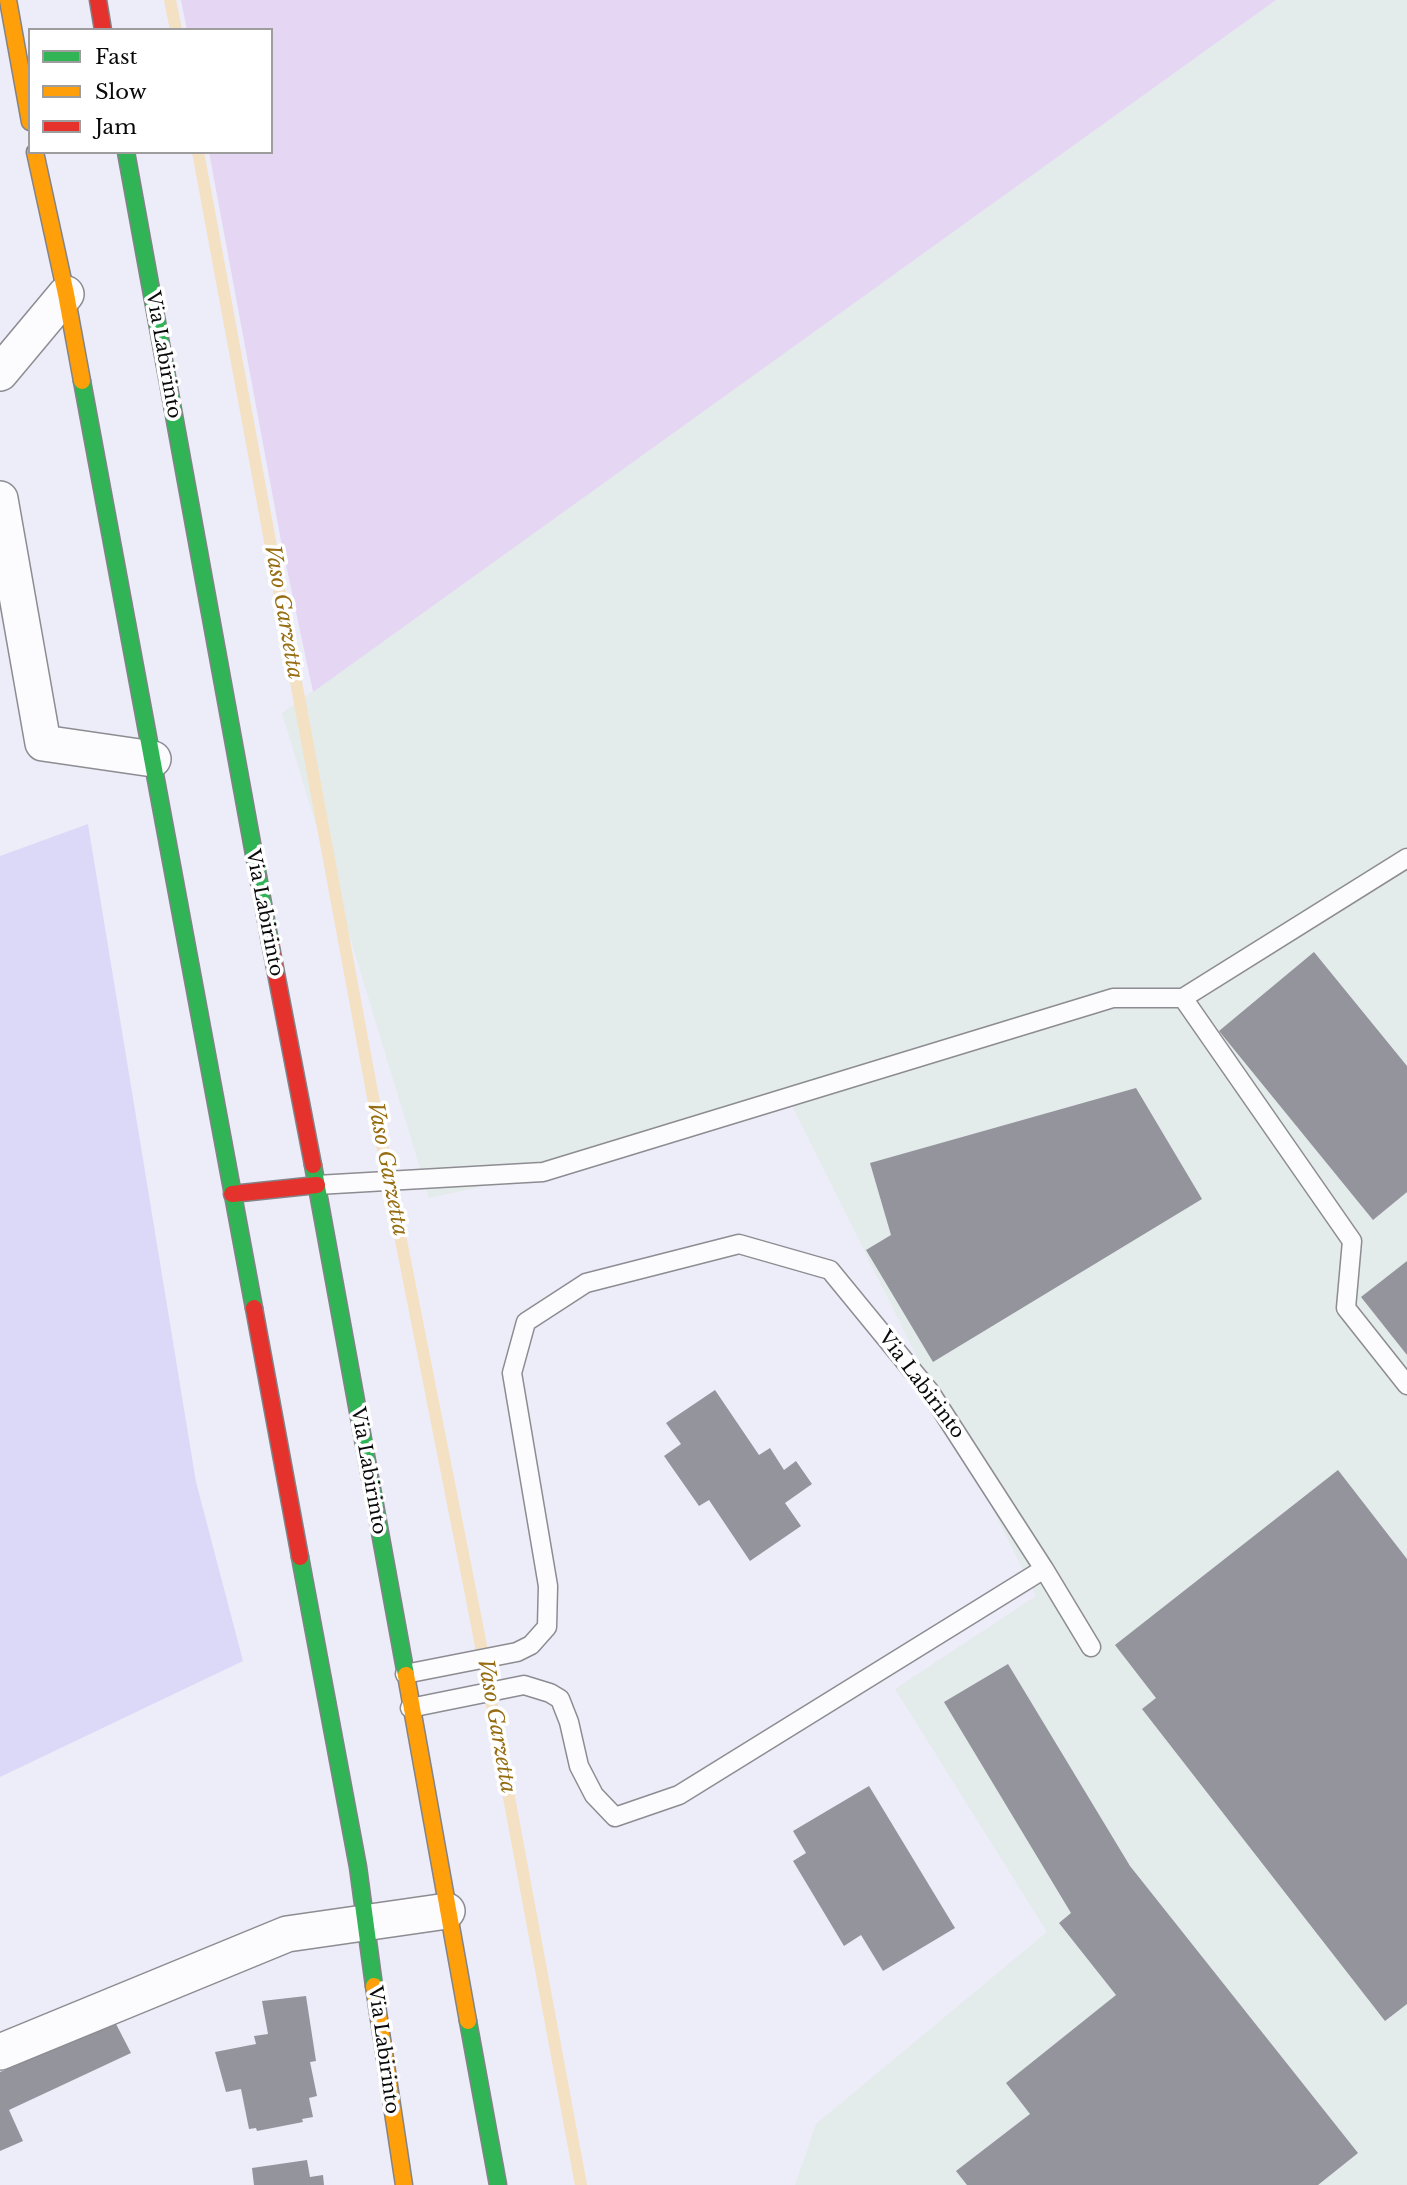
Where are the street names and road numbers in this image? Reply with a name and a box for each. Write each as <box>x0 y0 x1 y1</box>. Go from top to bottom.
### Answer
street label: Via Labirinto <box>141 290 185 420</box>
street label: Via Labirinto <box>241 848 287 978</box>
street label: Via Labirinto <box>873 1327 969 1443</box>
street label: Via Labirinto <box>346 1406 390 1536</box>
street label: Via Labirinto <box>363 1985 403 2115</box>

